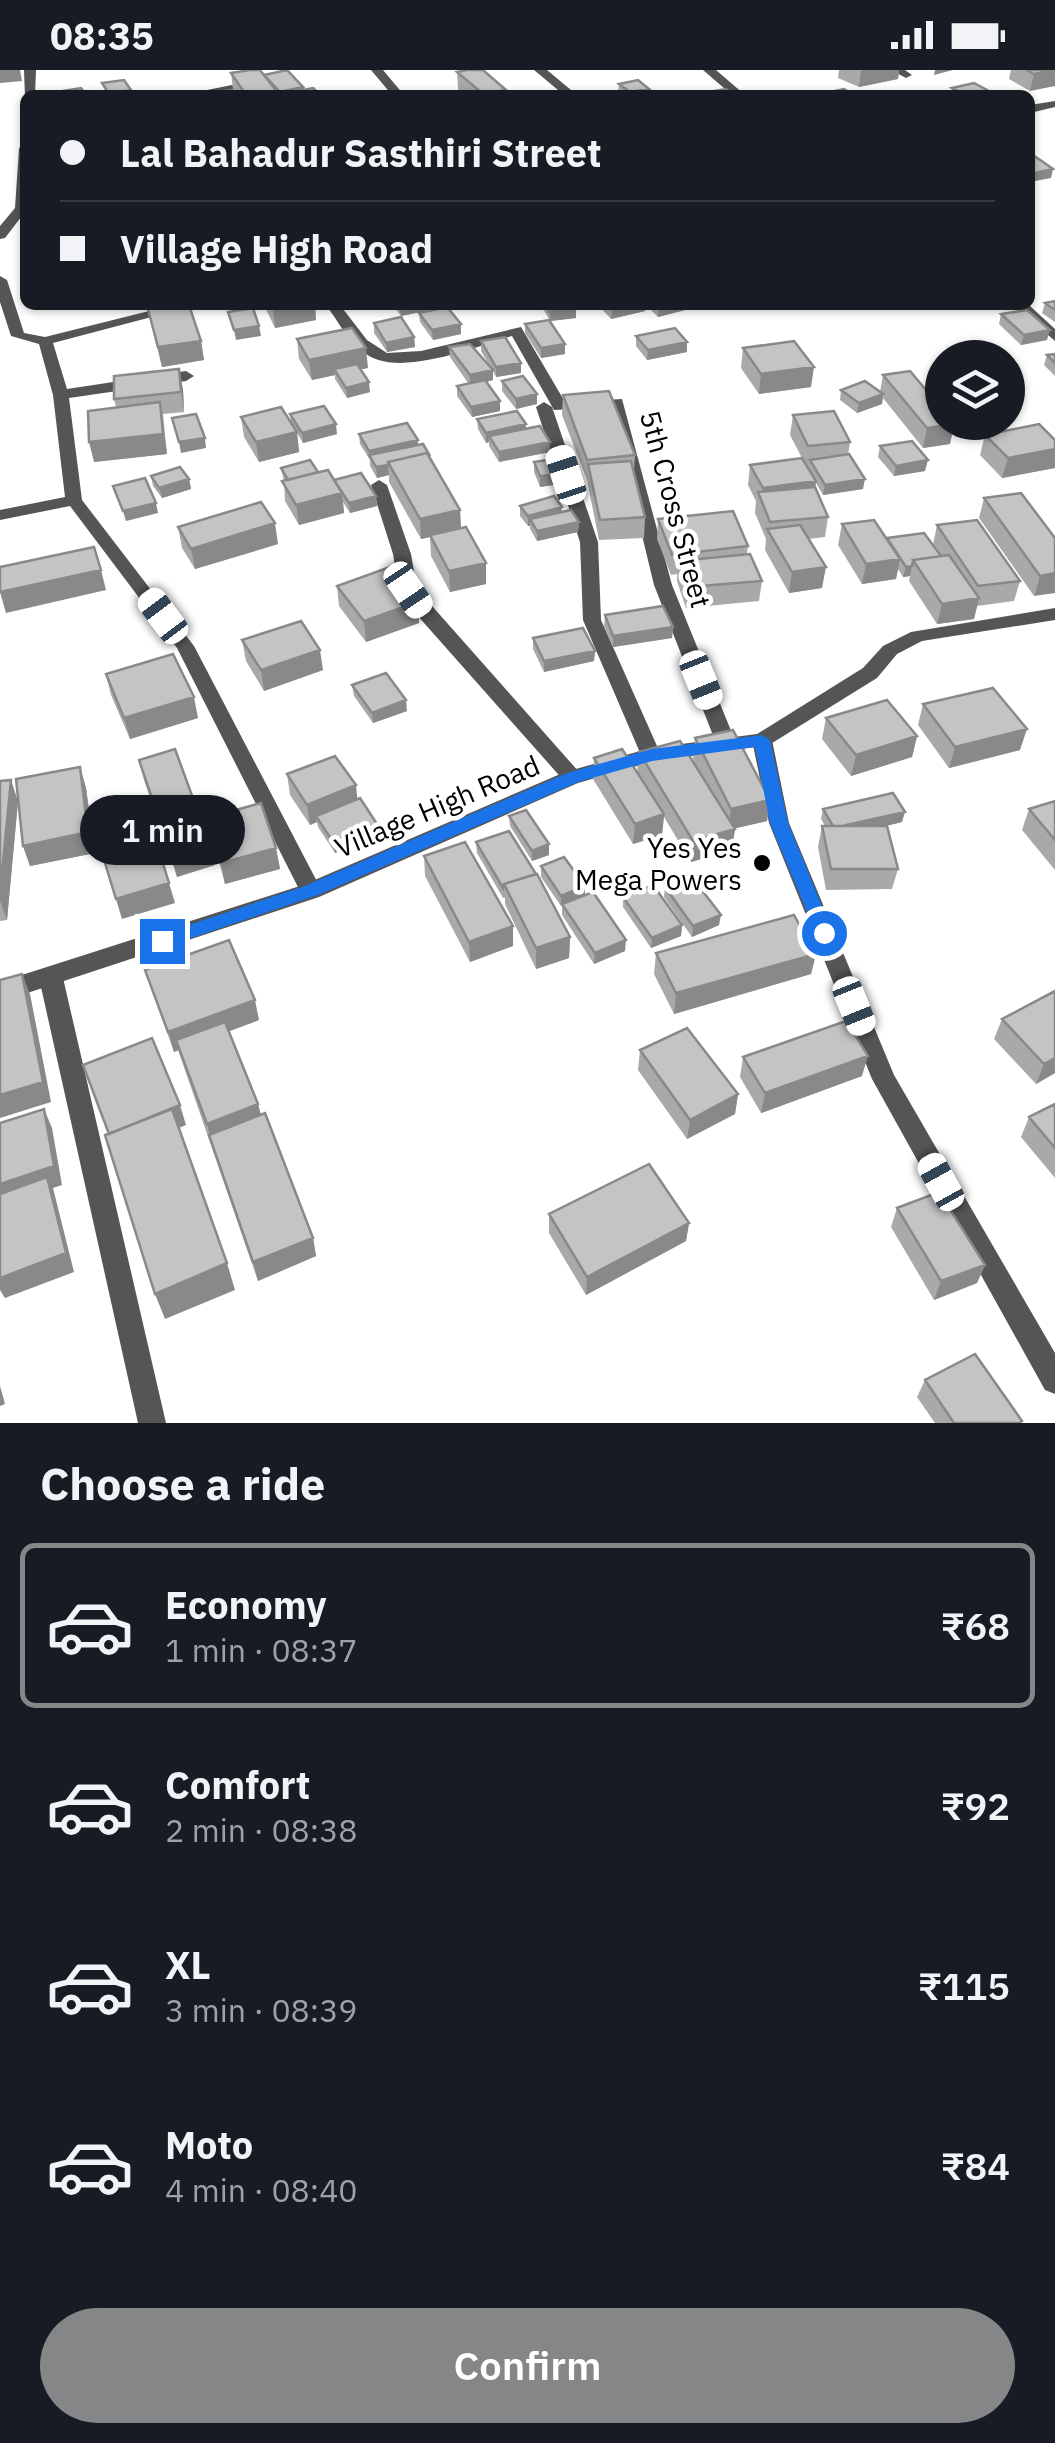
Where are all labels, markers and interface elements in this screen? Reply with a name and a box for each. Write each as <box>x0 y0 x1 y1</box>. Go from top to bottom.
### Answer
text: 08:35 <box>50 11 154 60</box>
text: Lal Bahadur Sasthiri Street <box>120 128 602 177</box>
text: Village High Road <box>120 224 433 273</box>
map controls <box>925 340 1025 440</box>
button: layers <box>925 340 1025 440</box>
street label: 5th Cross Street <box>632 406 720 612</box>
car <box>542 442 590 508</box>
car <box>379 557 437 623</box>
car <box>133 583 193 649</box>
car <box>676 647 726 713</box>
street label: Village High Road <box>329 746 545 866</box>
callout: 1 min <box>80 796 244 866</box>
text: 1 min <box>121 809 204 851</box>
place label: Yes Yes Mega Powers <box>575 829 742 898</box>
marker: Yes Yes Mega Powers <box>751 852 773 874</box>
route start <box>802 911 847 956</box>
route end <box>140 919 185 964</box>
car <box>829 973 879 1039</box>
car <box>913 1148 969 1216</box>
text: Choose a ride <box>40 1454 325 1512</box>
text: Economy <box>165 1580 327 1629</box>
icon: car <box>45 1581 135 1671</box>
text: ₹68 <box>941 1601 1010 1650</box>
text: 1 min · 08:37 <box>165 1629 358 1671</box>
text: Comfort <box>165 1760 310 1809</box>
icon: car <box>45 1761 135 1851</box>
text: ₹92 <box>941 1781 1010 1830</box>
text: 2 min · 08:38 <box>165 1809 358 1851</box>
text: XL <box>165 1940 211 1989</box>
icon: car <box>45 1941 135 2031</box>
text: ₹115 <box>918 1961 1010 2010</box>
text: 3 min · 08:39 <box>165 1989 358 2031</box>
text: Moto <box>165 2120 253 2169</box>
icon: car <box>45 2121 135 2211</box>
text: ₹84 <box>941 2141 1010 2190</box>
text: 4 min · 08:40 <box>165 2169 358 2211</box>
button: Confirm <box>40 2308 1015 2423</box>

